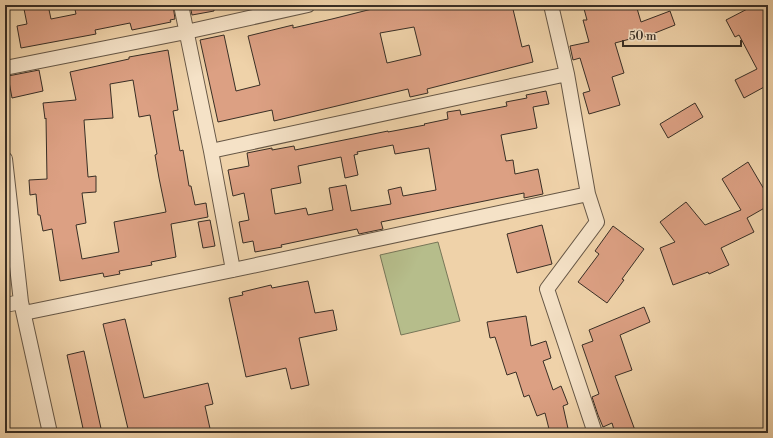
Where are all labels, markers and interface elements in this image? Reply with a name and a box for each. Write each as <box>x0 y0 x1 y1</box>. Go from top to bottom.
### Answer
scale bar <box>623 22 741 48</box>
text: 50 m <box>629 29 657 44</box>

